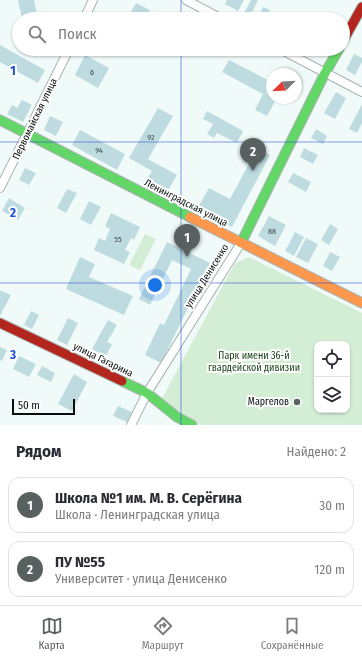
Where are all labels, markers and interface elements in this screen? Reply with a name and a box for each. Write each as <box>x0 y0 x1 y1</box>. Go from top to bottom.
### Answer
search box <box>12 12 350 56</box>
icon: search <box>26 23 48 45</box>
text: Поиск <box>58 25 96 43</box>
text: 1 <box>10 63 16 78</box>
house number: 6 <box>90 68 94 77</box>
north arrow <box>266 68 302 104</box>
street label: Первомайская улица <box>10 76 60 162</box>
house number: 92 <box>147 133 155 142</box>
pin: 2 <box>240 138 266 171</box>
house number: 94 <box>95 146 103 155</box>
street label: Ленинградская улица <box>142 177 230 229</box>
text: 2 <box>9 205 16 220</box>
pin: 1 <box>174 224 200 257</box>
house number: 88 <box>268 227 276 236</box>
house number: 55 <box>114 235 122 244</box>
street label: улица Денисенко <box>183 242 231 310</box>
your location <box>145 275 165 295</box>
street label: улица Гагарина <box>71 340 135 380</box>
map controls <box>314 341 350 413</box>
button: locate <box>314 341 350 377</box>
text: 3 <box>9 347 16 362</box>
park label: Парк имени 36-й гвардейской дивизии <box>208 350 300 374</box>
button: layers <box>314 377 350 413</box>
place label: Маргелов <box>248 396 289 408</box>
scale bar <box>12 397 75 416</box>
marker: Маргелов <box>292 397 302 407</box>
text: 50 m <box>18 399 40 412</box>
text: Рядом <box>16 441 61 462</box>
text: Найдено: 2 <box>287 444 346 459</box>
text: Школа №1 им. М. В. Серёгина <box>55 489 242 507</box>
text: 1 <box>27 498 33 513</box>
text: 30 m <box>319 498 345 513</box>
text: Школа · Ленинградская улица <box>55 507 220 522</box>
text: ПУ №55 <box>55 553 105 571</box>
text: 2 <box>27 562 33 577</box>
text: 120 m <box>314 562 345 577</box>
text: Университет · улица Денисенко <box>55 571 227 586</box>
tab: Карта <box>38 615 65 652</box>
tab: Маршрут <box>142 615 184 652</box>
tab: Сохранённые <box>261 615 324 652</box>

